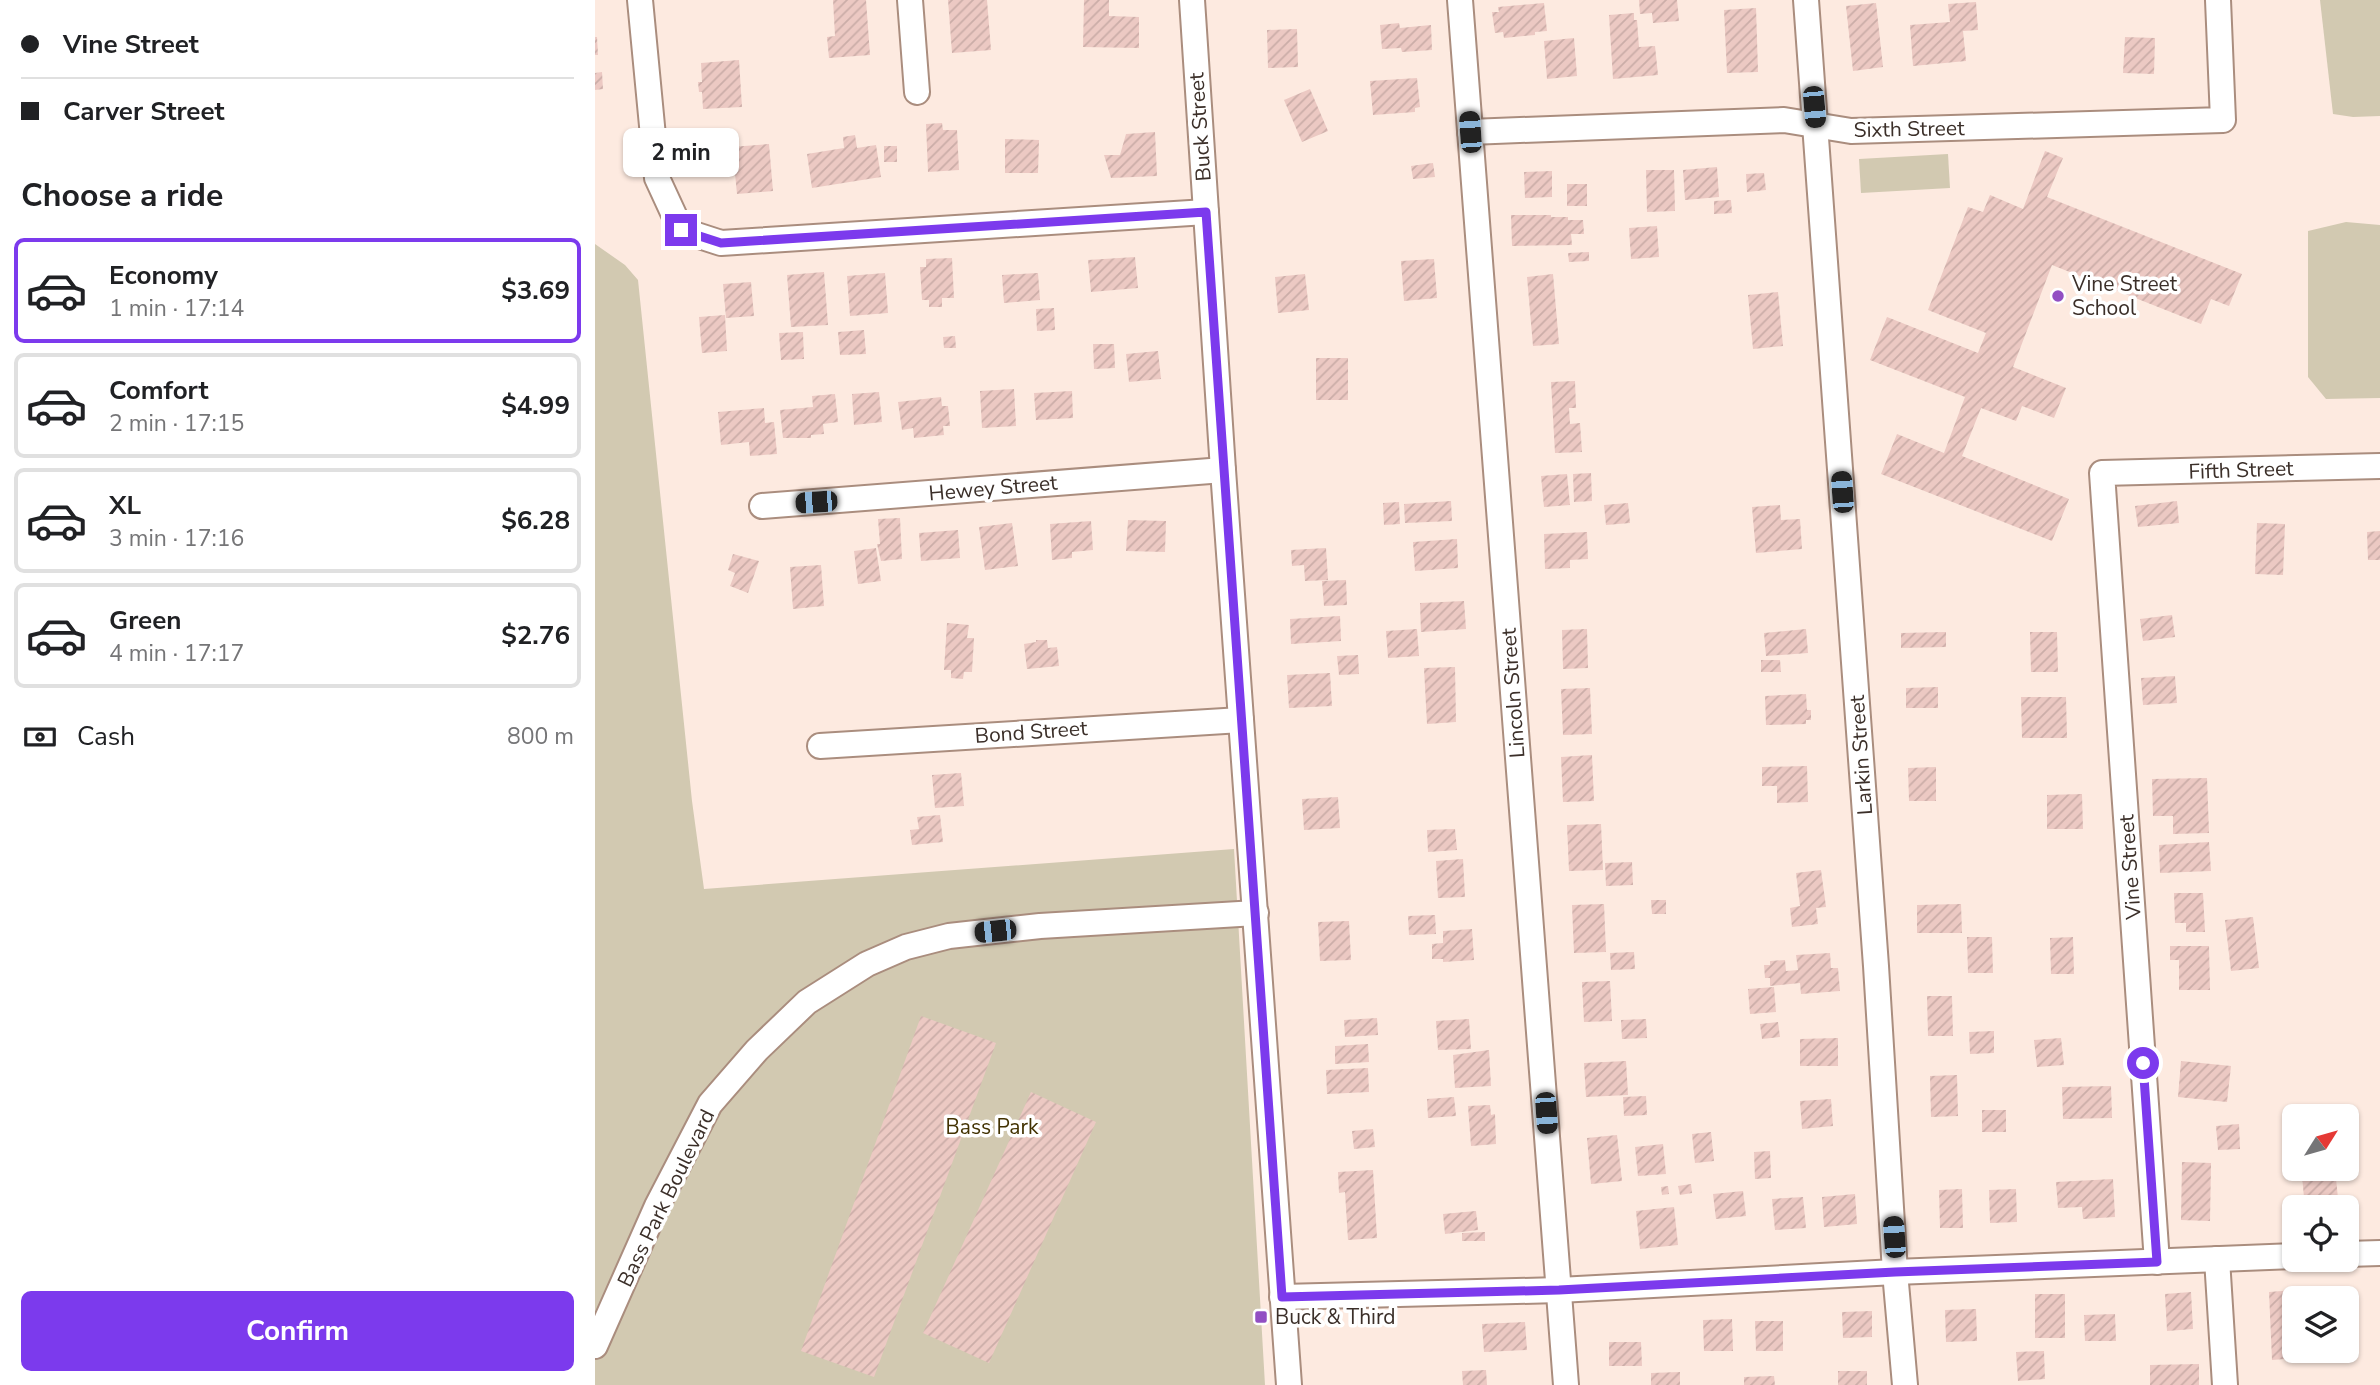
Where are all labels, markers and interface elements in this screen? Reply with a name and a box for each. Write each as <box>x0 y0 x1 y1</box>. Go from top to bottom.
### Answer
text: Vine Street <box>63 27 199 62</box>
street label: Buck Street <box>1182 71 1218 182</box>
car <box>1802 85 1827 129</box>
text: Carver Street <box>63 94 225 129</box>
car <box>1459 110 1482 154</box>
street label: Sixth Street <box>1853 114 1965 144</box>
callout: 2 min <box>623 128 739 177</box>
text: 2 min <box>651 137 711 168</box>
text: Choose a ride <box>21 174 223 217</box>
route end <box>665 214 697 246</box>
text: Economy <box>109 258 218 293</box>
icon: car <box>25 259 88 322</box>
place label: Vine Street School <box>2071 270 2178 322</box>
text: $3.69 <box>501 273 570 308</box>
marker: Vine Street School <box>2050 288 2066 304</box>
text: 1 min · 17:14 <box>109 293 244 324</box>
text: Comfort <box>109 373 209 408</box>
icon: car <box>25 374 88 437</box>
text: $4.99 <box>501 388 570 423</box>
text: 2 min · 17:15 <box>109 408 244 439</box>
street label: Fifth Street <box>2188 454 2295 486</box>
street label: Hewey Street <box>927 468 1059 508</box>
car <box>1831 470 1854 514</box>
text: XL <box>109 488 141 523</box>
icon: car <box>25 489 88 552</box>
car <box>795 490 838 514</box>
text: $6.28 <box>501 503 570 538</box>
text: 3 min · 17:16 <box>109 523 244 554</box>
text: Green <box>109 603 182 638</box>
icon: car <box>25 604 88 667</box>
text: $2.76 <box>501 618 570 653</box>
street label: Lincoln Street <box>1494 626 1532 759</box>
text: 4 min · 17:17 <box>109 638 244 669</box>
street label: Larkin Street <box>1843 694 1879 816</box>
street label: Bond Street <box>974 714 1089 750</box>
icon: cash <box>21 718 59 756</box>
text: Cash <box>77 719 135 754</box>
text: 800 m <box>507 721 574 752</box>
street label: Vine Street <box>2112 813 2148 921</box>
car <box>974 918 1017 944</box>
route start <box>2127 1047 2159 1079</box>
car <box>1535 1091 1558 1135</box>
street label: Bass Park Boulevard <box>611 1104 721 1292</box>
north arrow <box>2282 1104 2359 1181</box>
map controls <box>2282 1104 2359 1363</box>
park label: Bass Park <box>946 1113 1039 1141</box>
button: locate <box>2282 1195 2359 1272</box>
car <box>1883 1215 1906 1259</box>
button: layers <box>2282 1286 2359 1363</box>
button: Confirm <box>21 1291 574 1371</box>
place label: Buck & Third <box>1275 1303 1396 1331</box>
marker: Buck & Third <box>1253 1309 1269 1325</box>

